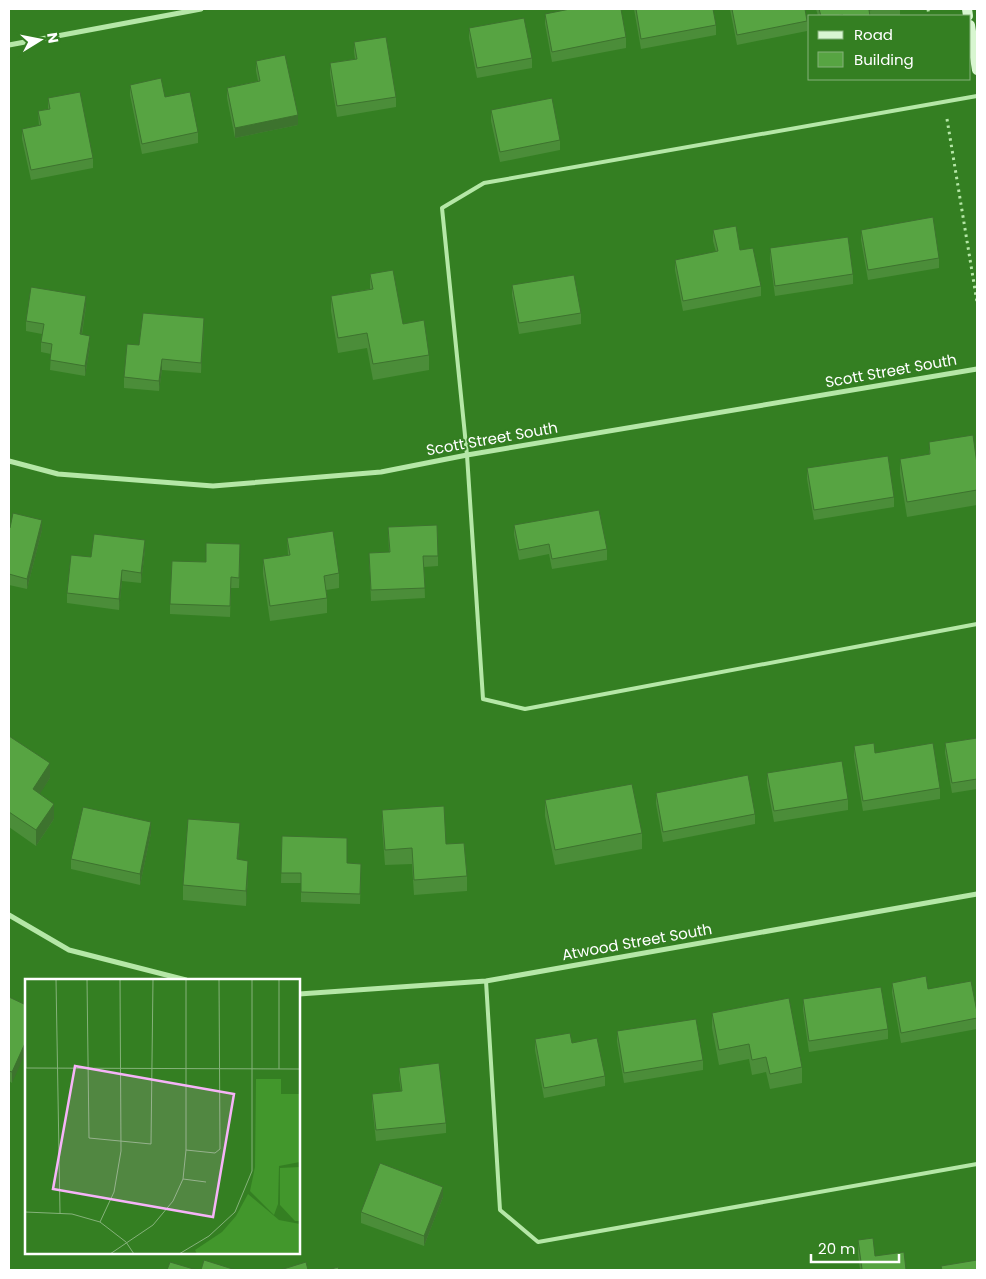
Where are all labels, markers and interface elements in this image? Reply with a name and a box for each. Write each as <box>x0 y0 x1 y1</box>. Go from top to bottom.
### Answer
north arrow <box>15 15 65 65</box>
legend <box>808 15 971 80</box>
text: Road <box>854 24 893 45</box>
text: N <box>42 31 64 45</box>
text: Building <box>854 49 914 70</box>
street label: Scott Street South <box>823 349 958 392</box>
street label: Scott Street South <box>424 417 559 460</box>
street label: Atwood Street South <box>560 918 714 965</box>
inset map <box>25 979 300 1254</box>
scale bar <box>811 1232 898 1264</box>
text: 20 m <box>818 1238 856 1259</box>

